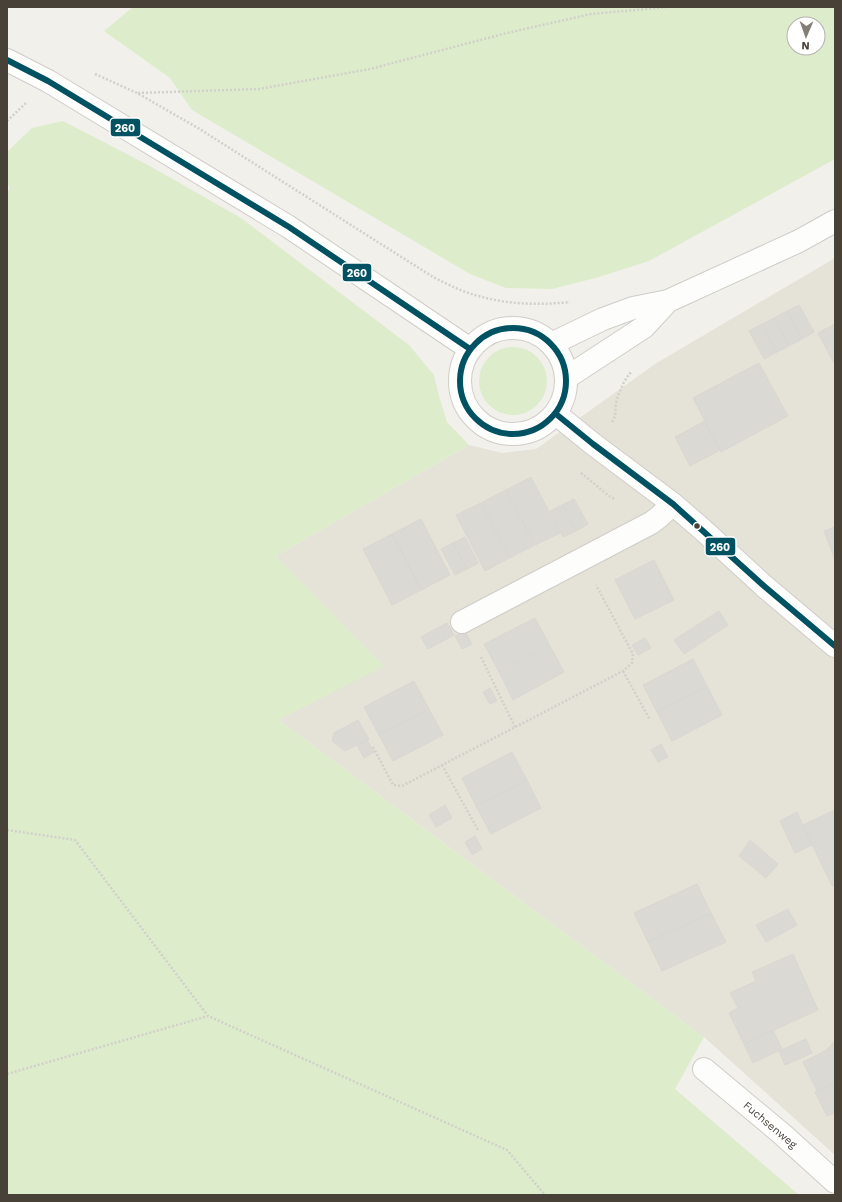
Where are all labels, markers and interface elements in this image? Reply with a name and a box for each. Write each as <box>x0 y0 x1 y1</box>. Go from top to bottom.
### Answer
north arrow <box>786 16 826 56</box>
text: N <box>801 39 810 52</box>
line badge: 260 <box>110 118 141 137</box>
text: 260 <box>115 122 135 135</box>
line badge: 260 <box>342 263 372 282</box>
text: 260 <box>347 267 367 280</box>
unlabelled marker <box>692 521 702 531</box>
line badge: 260 <box>705 537 736 556</box>
text: 260 <box>710 541 730 554</box>
street label: Fuchsenweg <box>741 1099 800 1151</box>

